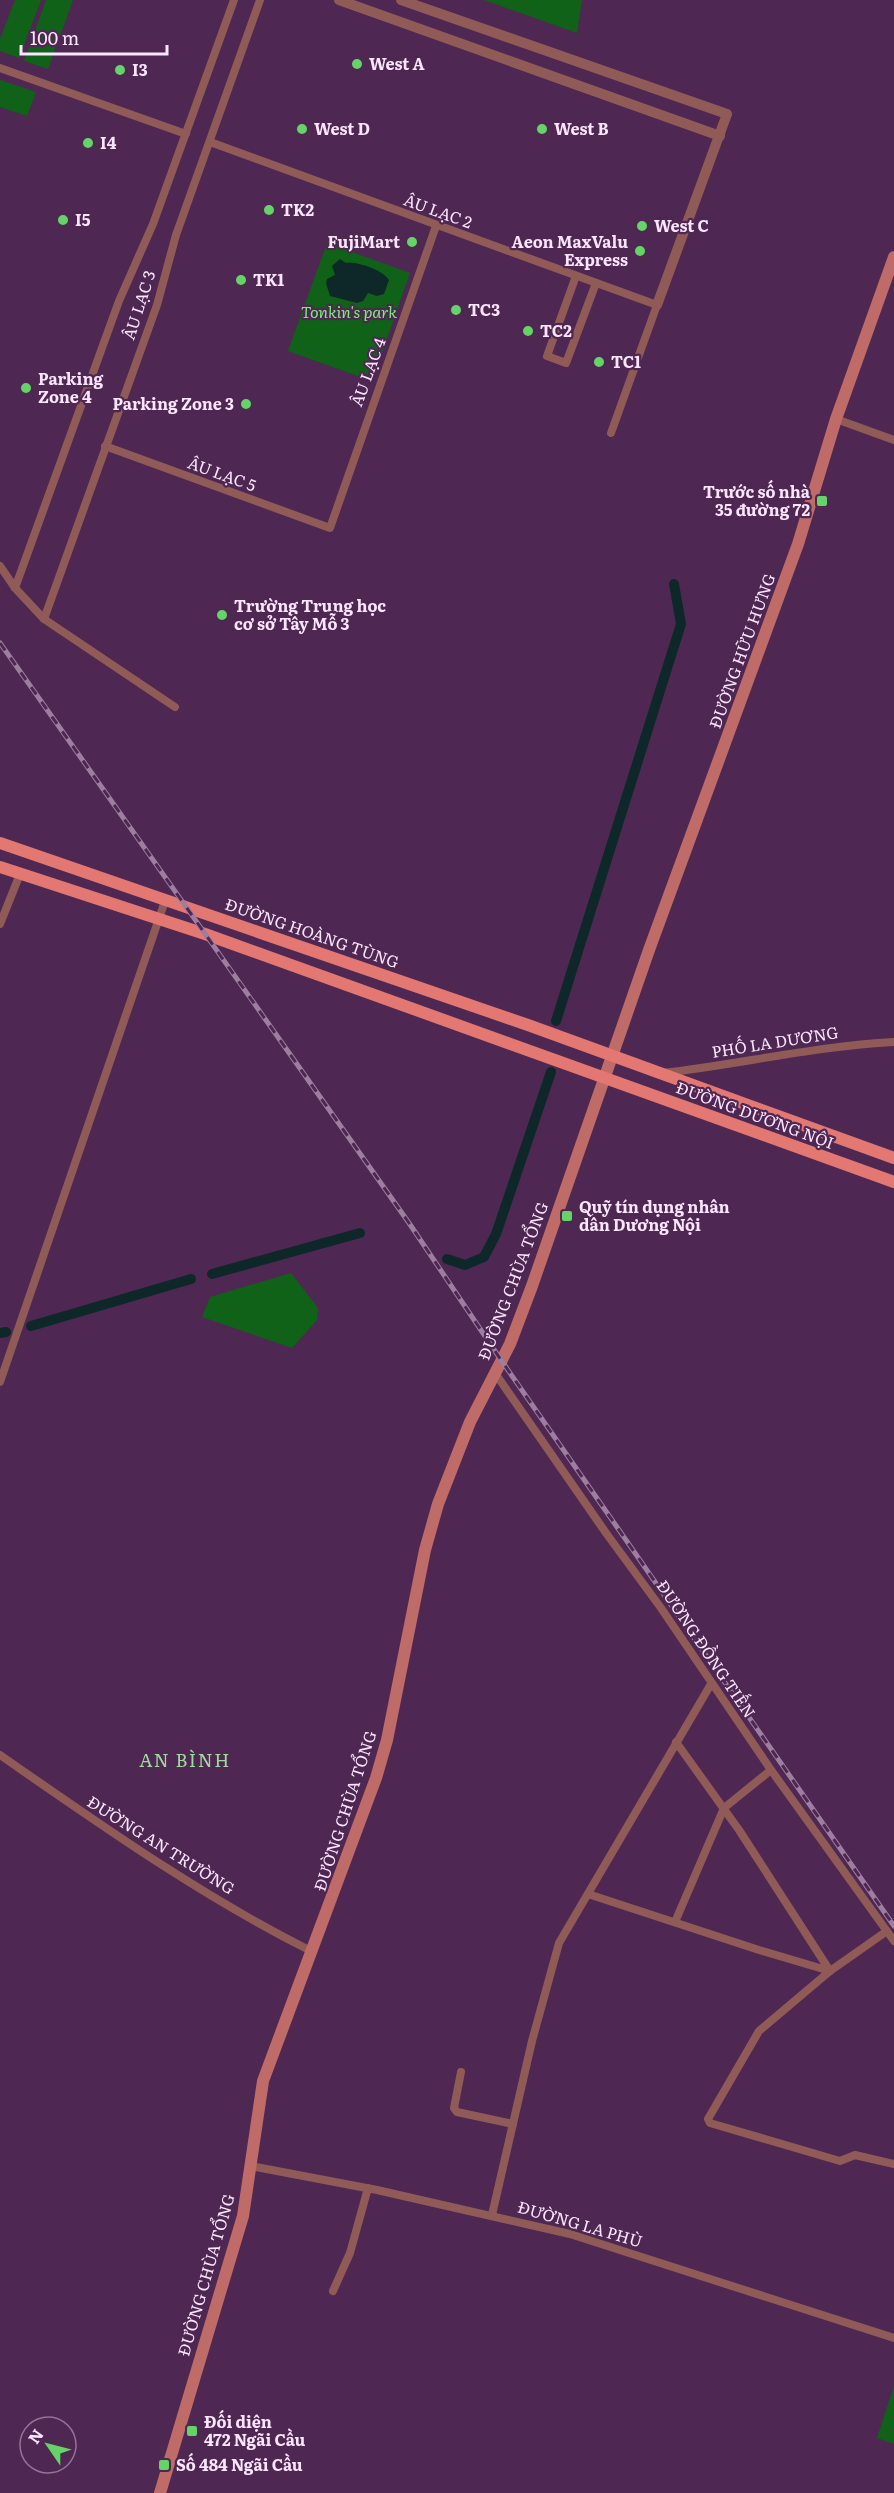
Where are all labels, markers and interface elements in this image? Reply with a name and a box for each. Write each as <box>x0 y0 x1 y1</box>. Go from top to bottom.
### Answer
scale bar <box>21 18 166 56</box>
text: 100 m <box>30 24 79 51</box>
place label: West A <box>369 51 425 75</box>
place label: I3 <box>132 57 148 81</box>
marker: West A <box>350 57 364 71</box>
marker: I3 <box>113 63 127 77</box>
place label: West D <box>314 116 370 140</box>
place label: West B <box>554 116 609 140</box>
marker: West D <box>295 122 309 136</box>
marker: West B <box>535 122 549 136</box>
place label: I4 <box>100 130 117 154</box>
marker: I4 <box>81 136 95 150</box>
street label: ÂU LẠC 2 <box>401 187 476 233</box>
place label: TK2 <box>281 197 314 221</box>
marker: TK2 <box>262 203 276 217</box>
place label: I5 <box>75 207 91 231</box>
marker: I5 <box>56 213 70 227</box>
place label: West C <box>654 213 709 237</box>
marker: West C <box>635 219 649 233</box>
place label: FujiMart <box>327 229 400 253</box>
place label: Aeon MaxValu Express <box>512 229 628 271</box>
marker: FujiMart <box>405 235 419 249</box>
marker: Aeon MaxValu Express <box>633 244 647 258</box>
street label: ÂU LẠC 3 <box>116 267 161 342</box>
place label: TK1 <box>253 267 284 291</box>
marker: TK1 <box>234 273 248 287</box>
place label: TC3 <box>468 297 500 321</box>
park label: Tonkin's park <box>301 299 397 323</box>
marker: TC3 <box>449 303 463 317</box>
place label: TC2 <box>540 318 572 342</box>
marker: TC2 <box>521 324 535 338</box>
street label: ÂU LẠC 4 <box>344 334 391 409</box>
place label: TC1 <box>611 349 641 373</box>
marker: TC1 <box>592 355 606 369</box>
place label: Parking Zone 4 <box>38 366 104 408</box>
marker: Parking Zone 4 <box>19 381 33 395</box>
place label: Parking Zone 3 <box>112 391 234 415</box>
marker: Parking Zone 3 <box>239 397 253 411</box>
street label: ÂU LẠC 5 <box>185 450 260 496</box>
place label: Trước số nhà 35 đường 72 <box>703 479 811 521</box>
marker: Trước số nhà 35 đường 72 <box>815 494 829 508</box>
street label: ĐƯỜNG HỮU HƯNG <box>702 570 780 732</box>
place label: Trường Trung học cơ sở Tây Mỗ 3 <box>234 593 386 635</box>
marker: Trường Trung học cơ sở Tây Mỗ 3 <box>215 608 229 622</box>
street label: ĐƯỜNG HOÀNG TÙNG <box>222 891 402 973</box>
street label: PHỐ LA DƯƠNG <box>710 1019 840 1063</box>
street label: ĐƯỜNG DƯƠNG NỘI <box>673 1074 838 1154</box>
place label: Quỹ tín dụng nhân dân Dương Nội <box>579 1194 730 1236</box>
street label: ĐƯỜNG CHÙA TỔNG <box>471 1198 553 1363</box>
marker: Quỹ tín dụng nhân dân Dương Nội <box>560 1209 574 1223</box>
street label: ĐƯỜNG ĐỒNG TIẾN <box>652 1575 762 1722</box>
street label: ĐƯỜNG CHÙA TỔNG <box>307 1727 381 1894</box>
district label: AN BÌNH <box>139 1746 231 1773</box>
street label: ĐƯỜNG AN TRƯỜNG <box>83 1789 240 1899</box>
street label: ĐƯỜNG CHÙA TỔNG <box>170 2191 240 2359</box>
street label: ĐƯỜNG LA PHÙ <box>515 2194 645 2252</box>
place label: Đối diện 472 Ngãi Cầu <box>204 2409 306 2451</box>
north arrow <box>18 2415 78 2475</box>
text: N <box>21 2423 49 2448</box>
marker: Đối diện 472 Ngãi Cầu <box>185 2424 199 2438</box>
place label: Số 484 Ngãi Cầu <box>176 2452 303 2476</box>
marker: Số 484 Ngãi Cầu <box>157 2458 171 2472</box>

